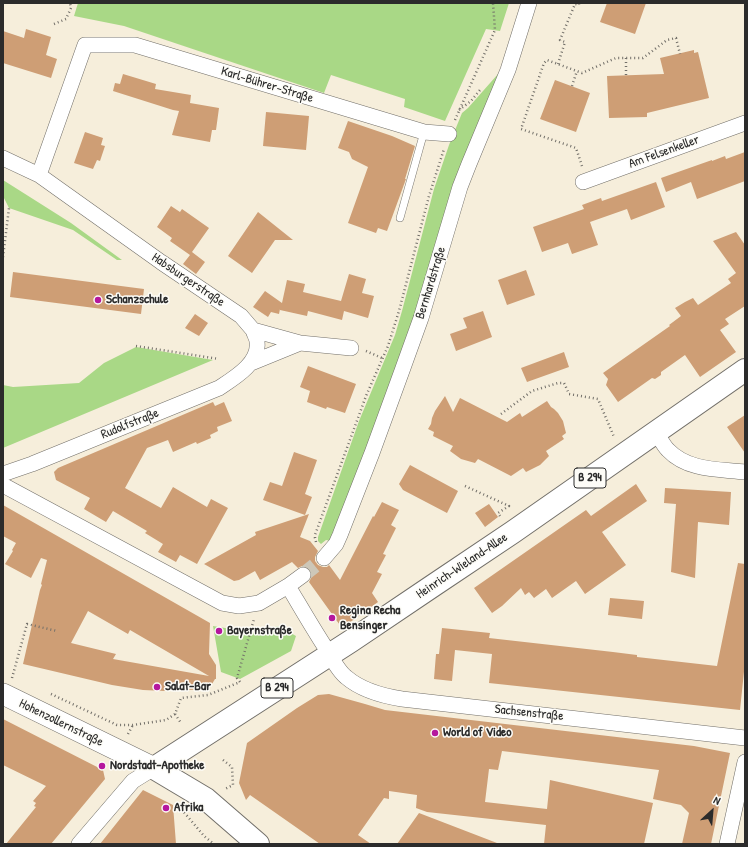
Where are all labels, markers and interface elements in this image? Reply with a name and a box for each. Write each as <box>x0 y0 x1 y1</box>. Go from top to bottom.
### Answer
street label: Karl-Bührer-Straße <box>219 64 315 106</box>
street label: Am Felsenkeller <box>627 132 701 172</box>
street label: Bernhardstraße <box>413 245 449 321</box>
street label: Habsburgerstraße <box>149 250 227 310</box>
place label: Schanzschule <box>106 292 168 308</box>
marker: Schanzschule <box>93 295 103 305</box>
street label: Rudolfstraße <box>99 405 161 443</box>
road number: B 294 <box>574 468 606 488</box>
street label: Heinrich-Wieland-Allee <box>413 530 511 602</box>
place label: Regina Recha Bensinger <box>340 603 400 634</box>
marker: Regina Recha Bensinger <box>327 613 337 623</box>
place label: Bayernstraße <box>227 623 292 639</box>
marker: Bayernstraße <box>214 626 224 636</box>
road number: B 294 <box>261 678 293 698</box>
place label: Salat-Bar <box>165 679 211 695</box>
marker: Salat-Bar <box>152 682 162 692</box>
street label: Hohenzollernstraße <box>16 696 106 750</box>
street label: Sachsenstraße <box>494 702 564 724</box>
place label: World of Video <box>443 725 511 741</box>
marker: World of Video <box>430 728 440 738</box>
place label: Nordstadt-Apotheke <box>110 758 204 774</box>
marker: Nordstadt-Apotheke <box>97 761 107 771</box>
north arrow <box>692 791 732 831</box>
text: N <box>712 793 723 808</box>
place label: Afrika <box>174 800 203 816</box>
marker: Afrika <box>161 803 171 813</box>

